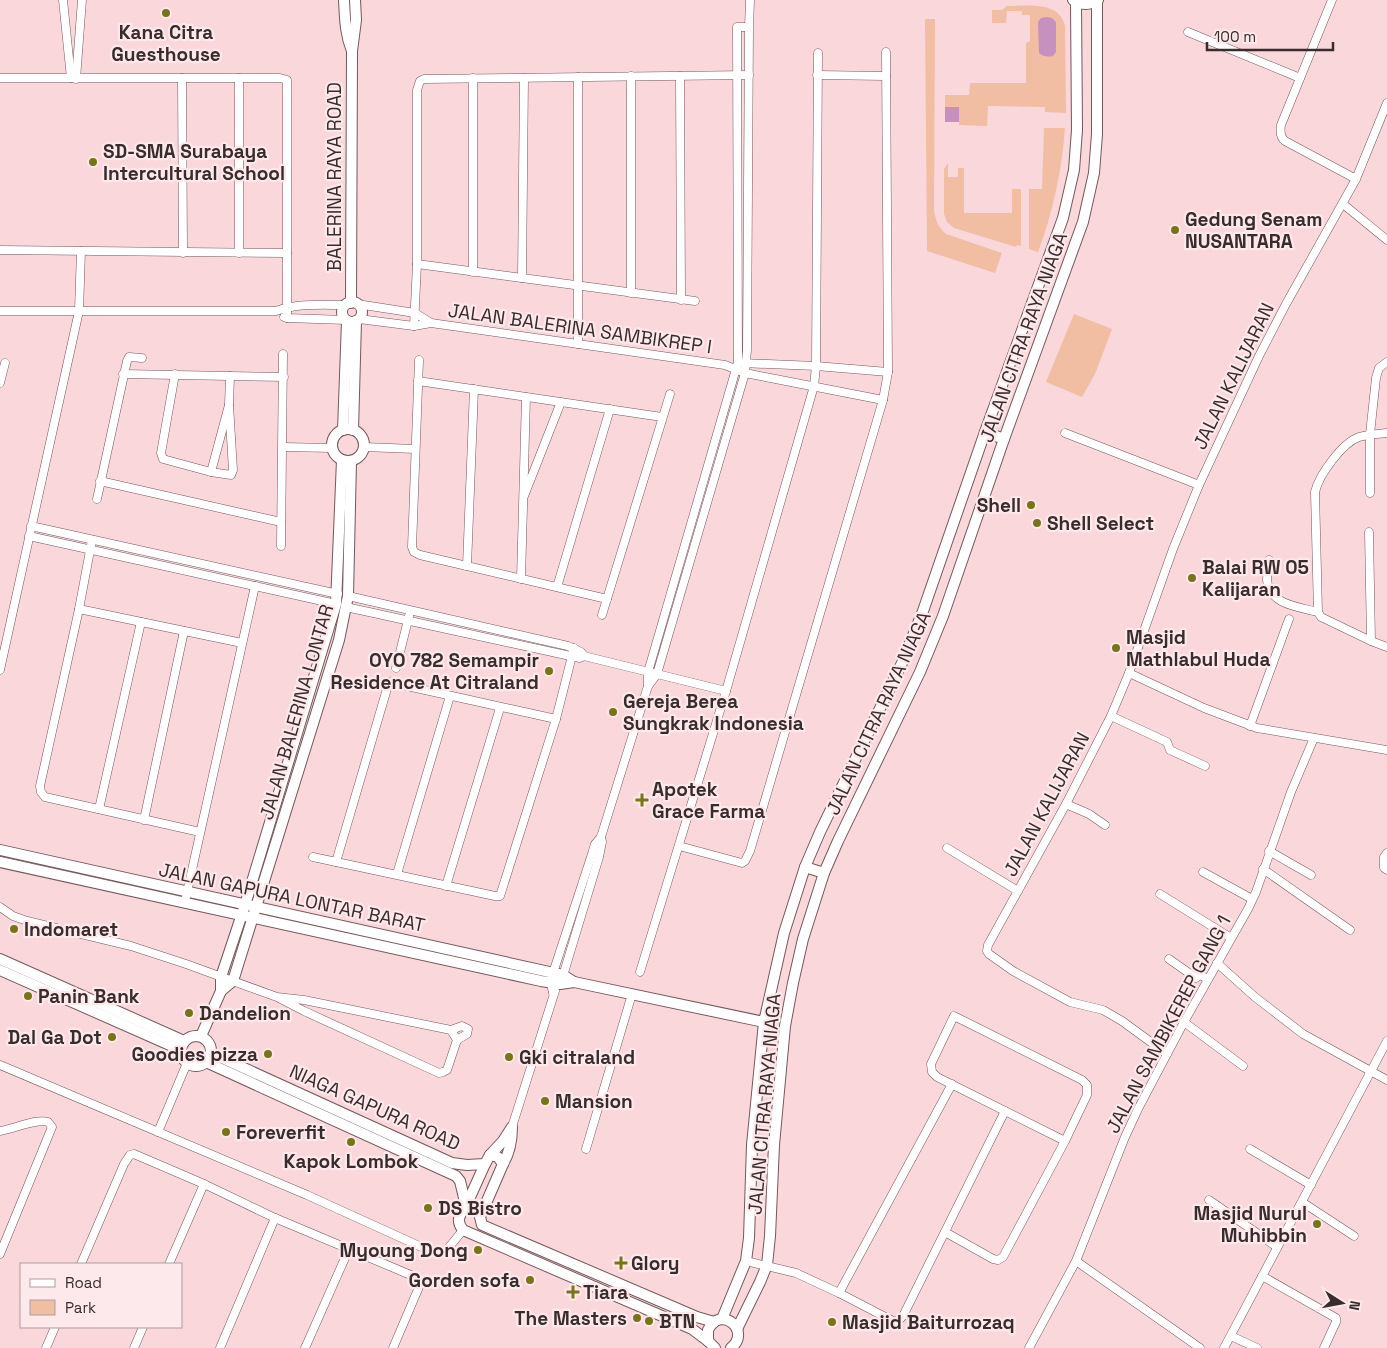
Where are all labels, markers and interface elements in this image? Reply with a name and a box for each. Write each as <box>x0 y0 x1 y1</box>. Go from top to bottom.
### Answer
marker: Kana Citra Guesthouse <box>160 7 172 19</box>
place label: Kana Citra Guesthouse <box>111 20 221 67</box>
scale bar <box>1207 20 1333 52</box>
text: 100 m <box>1214 27 1256 46</box>
street label: BALERINA RAYA ROAD <box>322 82 347 272</box>
place label: SD-SMA Surabaya Intercultural School <box>103 139 285 186</box>
marker: SD-SMA Surabaya Intercultural School <box>87 156 99 168</box>
place label: Gedung Senam NUSANTARA <box>1185 207 1322 254</box>
marker: Gedung Senam NUSANTARA <box>1169 224 1181 236</box>
street label: JALAN CITRA RAYA NIAGA <box>974 229 1073 446</box>
street label: JALAN BALERINA SAMBIKREP I <box>446 298 714 359</box>
street label: JALAN KALIJARAN <box>1187 299 1280 454</box>
place label: Shell <box>977 493 1021 518</box>
marker: Shell <box>1025 499 1037 511</box>
place label: Shell Select <box>1047 511 1154 536</box>
marker: Shell Select <box>1031 517 1043 529</box>
place label: Balai RW 05 Kalijaran <box>1202 555 1309 602</box>
marker: Balai RW 05 Kalijaran <box>1186 572 1198 584</box>
street label: JALAN BALERINA LONTAR <box>254 602 339 823</box>
street label: JALAN CITRA RAYA NIAGA <box>820 607 937 819</box>
place label: Masjid Mathlabul Huda <box>1126 625 1270 672</box>
marker: Masjid Mathlabul Huda <box>1110 642 1122 654</box>
place label: OYO 782 Semampir Residence At Citraland <box>330 648 539 695</box>
marker: OYO 782 Semampir Residence At Citraland <box>543 665 555 677</box>
place label: Gereja Berea Sungkrak Indonesia <box>623 689 804 736</box>
marker: Gereja Berea Sungkrak Indonesia <box>607 706 619 718</box>
street label: JALAN KALIJARAN <box>998 728 1095 881</box>
place label: Apotek Grace Farma <box>652 777 765 824</box>
marker: Apotek Grace Farma <box>636 794 648 806</box>
street label: JALAN GAPURA LONTAR BARAT <box>156 857 427 938</box>
street label: JALAN SAMBIKEREP GANG 1 <box>1100 911 1237 1138</box>
place label: Indomaret <box>24 917 118 942</box>
marker: Indomaret <box>8 923 20 935</box>
place label: Panin Bank <box>38 984 140 1009</box>
marker: Panin Bank <box>22 990 34 1002</box>
street label: JALAN CITRA RAYA NIAGA <box>742 992 787 1216</box>
place label: Dandelion <box>199 1001 291 1026</box>
marker: Dandelion <box>183 1007 195 1019</box>
place label: Dal Ga Dot <box>7 1025 102 1050</box>
marker: Dal Ga Dot <box>106 1031 118 1043</box>
place label: Goodies pizza <box>131 1042 258 1067</box>
place label: Gki citraland <box>519 1045 635 1070</box>
marker: Goodies pizza <box>262 1048 274 1060</box>
marker: Gki citraland <box>503 1051 515 1063</box>
street label: NIAGA GAPURA ROAD <box>285 1059 464 1156</box>
place label: Mansion <box>555 1089 633 1114</box>
marker: Mansion <box>539 1095 551 1107</box>
place label: Foreverfit <box>236 1120 326 1145</box>
marker: Foreverfit <box>220 1126 232 1138</box>
marker: Kapok Lombok <box>345 1136 357 1148</box>
place label: Kapok Lombok <box>284 1149 419 1174</box>
place label: DS Bistro <box>438 1196 522 1221</box>
place label: Masjid Nurul Muhibbin <box>1194 1201 1307 1248</box>
marker: DS Bistro <box>422 1202 434 1214</box>
marker: Masjid Nurul Muhibbin <box>1311 1218 1323 1230</box>
place label: Myoung Dong <box>339 1238 468 1263</box>
marker: Myoung Dong <box>472 1244 484 1256</box>
place label: Glory <box>631 1251 680 1276</box>
marker: Glory <box>615 1257 627 1269</box>
legend <box>20 1263 182 1328</box>
place label: Gorden sofa <box>409 1268 520 1293</box>
text: Road <box>65 1273 102 1292</box>
marker: Gorden sofa <box>524 1274 536 1286</box>
north arrow <box>1317 1278 1367 1328</box>
place label: Tiara <box>583 1280 628 1305</box>
marker: Tiara <box>567 1286 579 1298</box>
text: Park <box>65 1298 96 1317</box>
text: N <box>1345 1299 1364 1312</box>
place label: The Masters <box>514 1306 627 1331</box>
place label: BTN <box>659 1309 695 1334</box>
place label: Masjid Baiturrozaq <box>842 1310 1015 1335</box>
marker: The Masters <box>631 1312 643 1324</box>
marker: BTN <box>643 1315 655 1327</box>
marker: Masjid Baiturrozaq <box>826 1316 838 1328</box>

